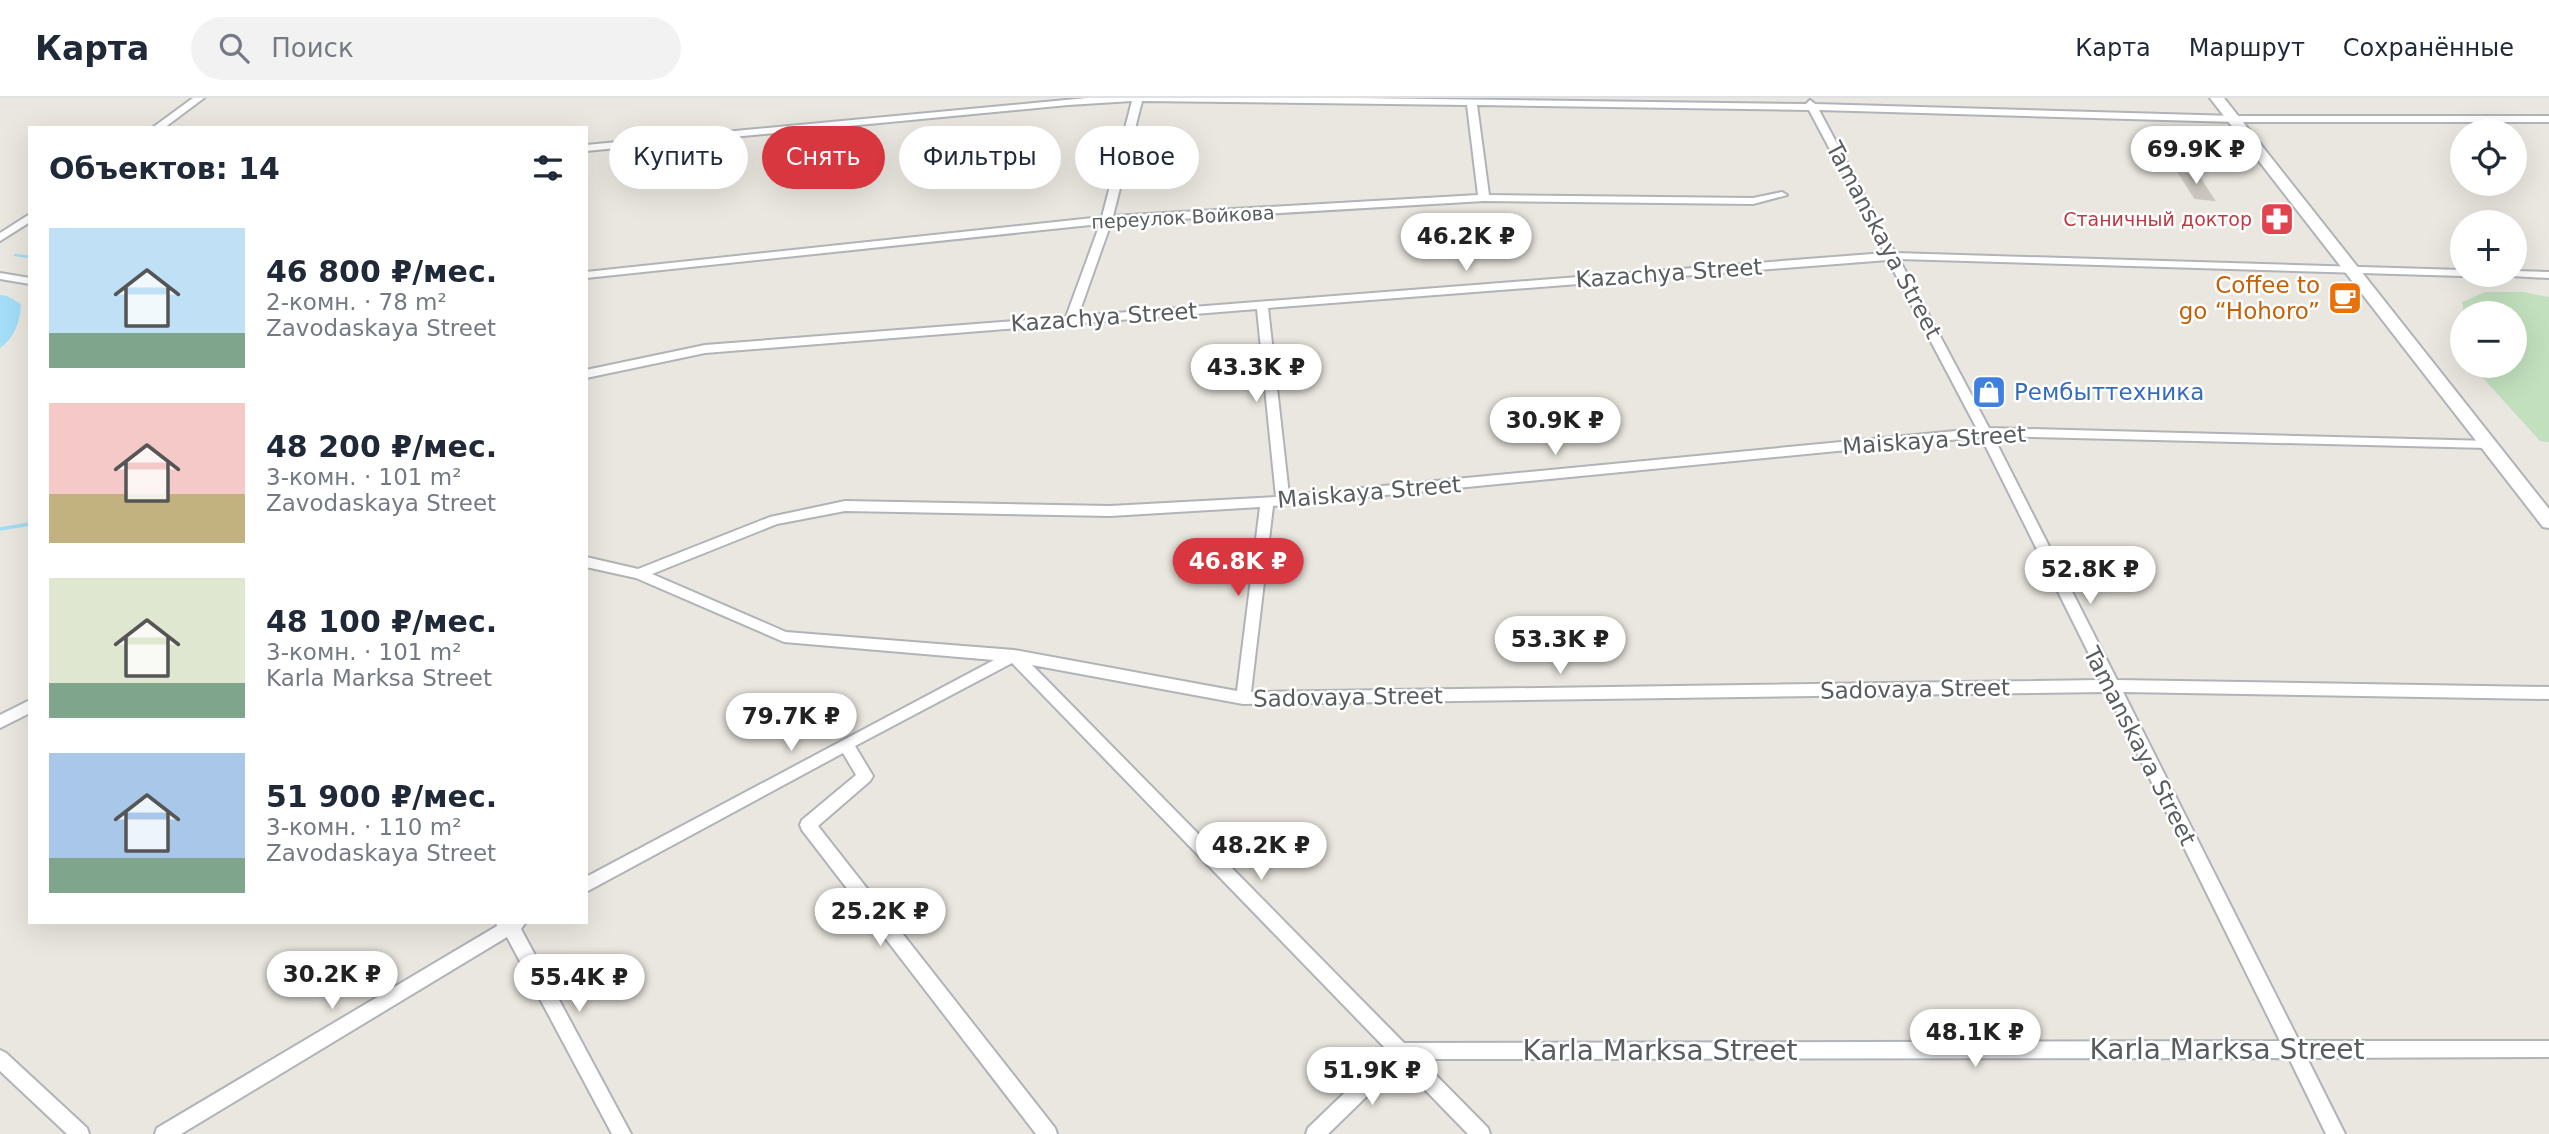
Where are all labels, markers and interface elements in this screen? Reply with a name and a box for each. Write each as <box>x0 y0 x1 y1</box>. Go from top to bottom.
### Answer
search box <box>191 17 681 80</box>
text: Карта <box>35 29 149 68</box>
icon: search <box>215 29 253 67</box>
text: Поиск <box>271 33 354 63</box>
text: Карта <box>2075 34 2151 62</box>
text: Маршрут <box>2189 34 2305 62</box>
text: Сохранённые <box>2343 34 2514 62</box>
map controls <box>2450 119 2527 378</box>
button: locate <box>2450 119 2527 196</box>
chip: Купить <box>609 126 748 189</box>
chip: Снять <box>762 126 885 189</box>
chip: Фильтры <box>899 126 1061 189</box>
chip: Новое <box>1075 126 1199 189</box>
pin: 69.9K ₽ <box>2131 126 2261 186</box>
street label: Tamanskaya Street <box>1821 136 1947 343</box>
text: 69.9K ₽ <box>2147 136 2245 162</box>
icon: filters <box>529 149 567 187</box>
text: Объектов: 14 <box>49 151 280 186</box>
pharmacy icon: Станичный доктор <box>2258 200 2296 238</box>
street label: переулок Войкова <box>1091 201 1275 233</box>
place label: Станичный доктор <box>2063 208 2252 230</box>
button: + <box>2450 210 2527 287</box>
pin: 46.2K ₽ <box>1401 214 1531 273</box>
text: 46.2K ₽ <box>1417 223 1515 249</box>
text: 46 800 ₽/мес. <box>266 254 497 289</box>
street label: Kazachya Street <box>1575 254 1763 292</box>
icon: home <box>105 256 189 340</box>
place label: Coffee to go “Hohoro” <box>2179 272 2320 324</box>
cafe icon: Coffee to go “Hohoro” <box>2326 279 2364 317</box>
text: 2-комн. · 78 m² <box>266 289 447 315</box>
street label: Kazachya Street <box>1010 298 1198 336</box>
button: − <box>2450 301 2527 378</box>
text: Zavodaskaya Street <box>266 315 496 341</box>
pin: 43.3K ₽ <box>1191 344 1321 404</box>
text: 43.3K ₽ <box>1207 354 1305 380</box>
shop icon: Рембыттехника <box>1970 373 2008 411</box>
place label: Рембыттехника <box>2014 379 2204 405</box>
pin: 30.9K ₽ <box>1490 398 1620 457</box>
text: 30.9K ₽ <box>1506 407 1604 433</box>
street label: Maiskaya Street <box>1841 421 2027 459</box>
text: 48 200 ₽/мес. <box>266 429 497 464</box>
icon: home <box>105 431 189 515</box>
text: 3-комн. · 101 m² <box>266 464 461 490</box>
street label: Maiskaya Street <box>1276 471 1462 513</box>
text: Zavodaskaya Street <box>266 490 496 516</box>
pin: 46.8K ₽ <box>1173 538 1303 598</box>
pin: 52.8K ₽ <box>2025 546 2155 606</box>
text: 46.8K ₽ <box>1189 548 1287 574</box>
text: 52.8K ₽ <box>2041 556 2139 582</box>
text: 48 100 ₽/мес. <box>266 604 497 639</box>
icon: home <box>105 606 189 690</box>
pin: 53.3K ₽ <box>1495 616 1625 676</box>
text: 53.3K ₽ <box>1511 626 1609 652</box>
text: 3-комн. · 101 m² <box>266 639 461 665</box>
street label: Tamanskaya Street <box>2078 642 2201 850</box>
text: Karla Marksa Street <box>266 665 492 691</box>
street label: Sadovaya Street <box>1820 674 2010 704</box>
street label: Sadovaya Street <box>1253 682 1443 712</box>
pin: 79.7K ₽ <box>726 694 856 753</box>
text: 79.7K ₽ <box>742 703 840 729</box>
text: 51 900 ₽/мес. <box>266 779 497 814</box>
icon: home <box>105 781 189 865</box>
text: 3-комн. · 110 m² <box>266 814 461 840</box>
pin: 48.2K ₽ <box>1196 822 1326 882</box>
text: 48.2K ₽ <box>1212 832 1310 858</box>
text: Zavodaskaya Street <box>266 840 496 866</box>
pin: 25.2K ₽ <box>815 888 945 948</box>
text: 25.2K ₽ <box>831 898 929 924</box>
pin: 30.2K ₽ <box>267 951 397 1011</box>
pin: 55.4K ₽ <box>514 954 644 1014</box>
text: 30.2K ₽ <box>283 961 381 987</box>
text: 55.4K ₽ <box>530 964 628 990</box>
pin: 48.1K ₽ <box>1910 1010 2040 1069</box>
text: 48.1K ₽ <box>1926 1019 2024 1045</box>
street label: Karla Marksa Street <box>2089 1033 2365 1066</box>
street label: Karla Marksa Street <box>1522 1034 1798 1067</box>
pin: 51.9K ₽ <box>1307 1048 1437 1107</box>
text: 51.9K ₽ <box>1323 1057 1421 1083</box>

